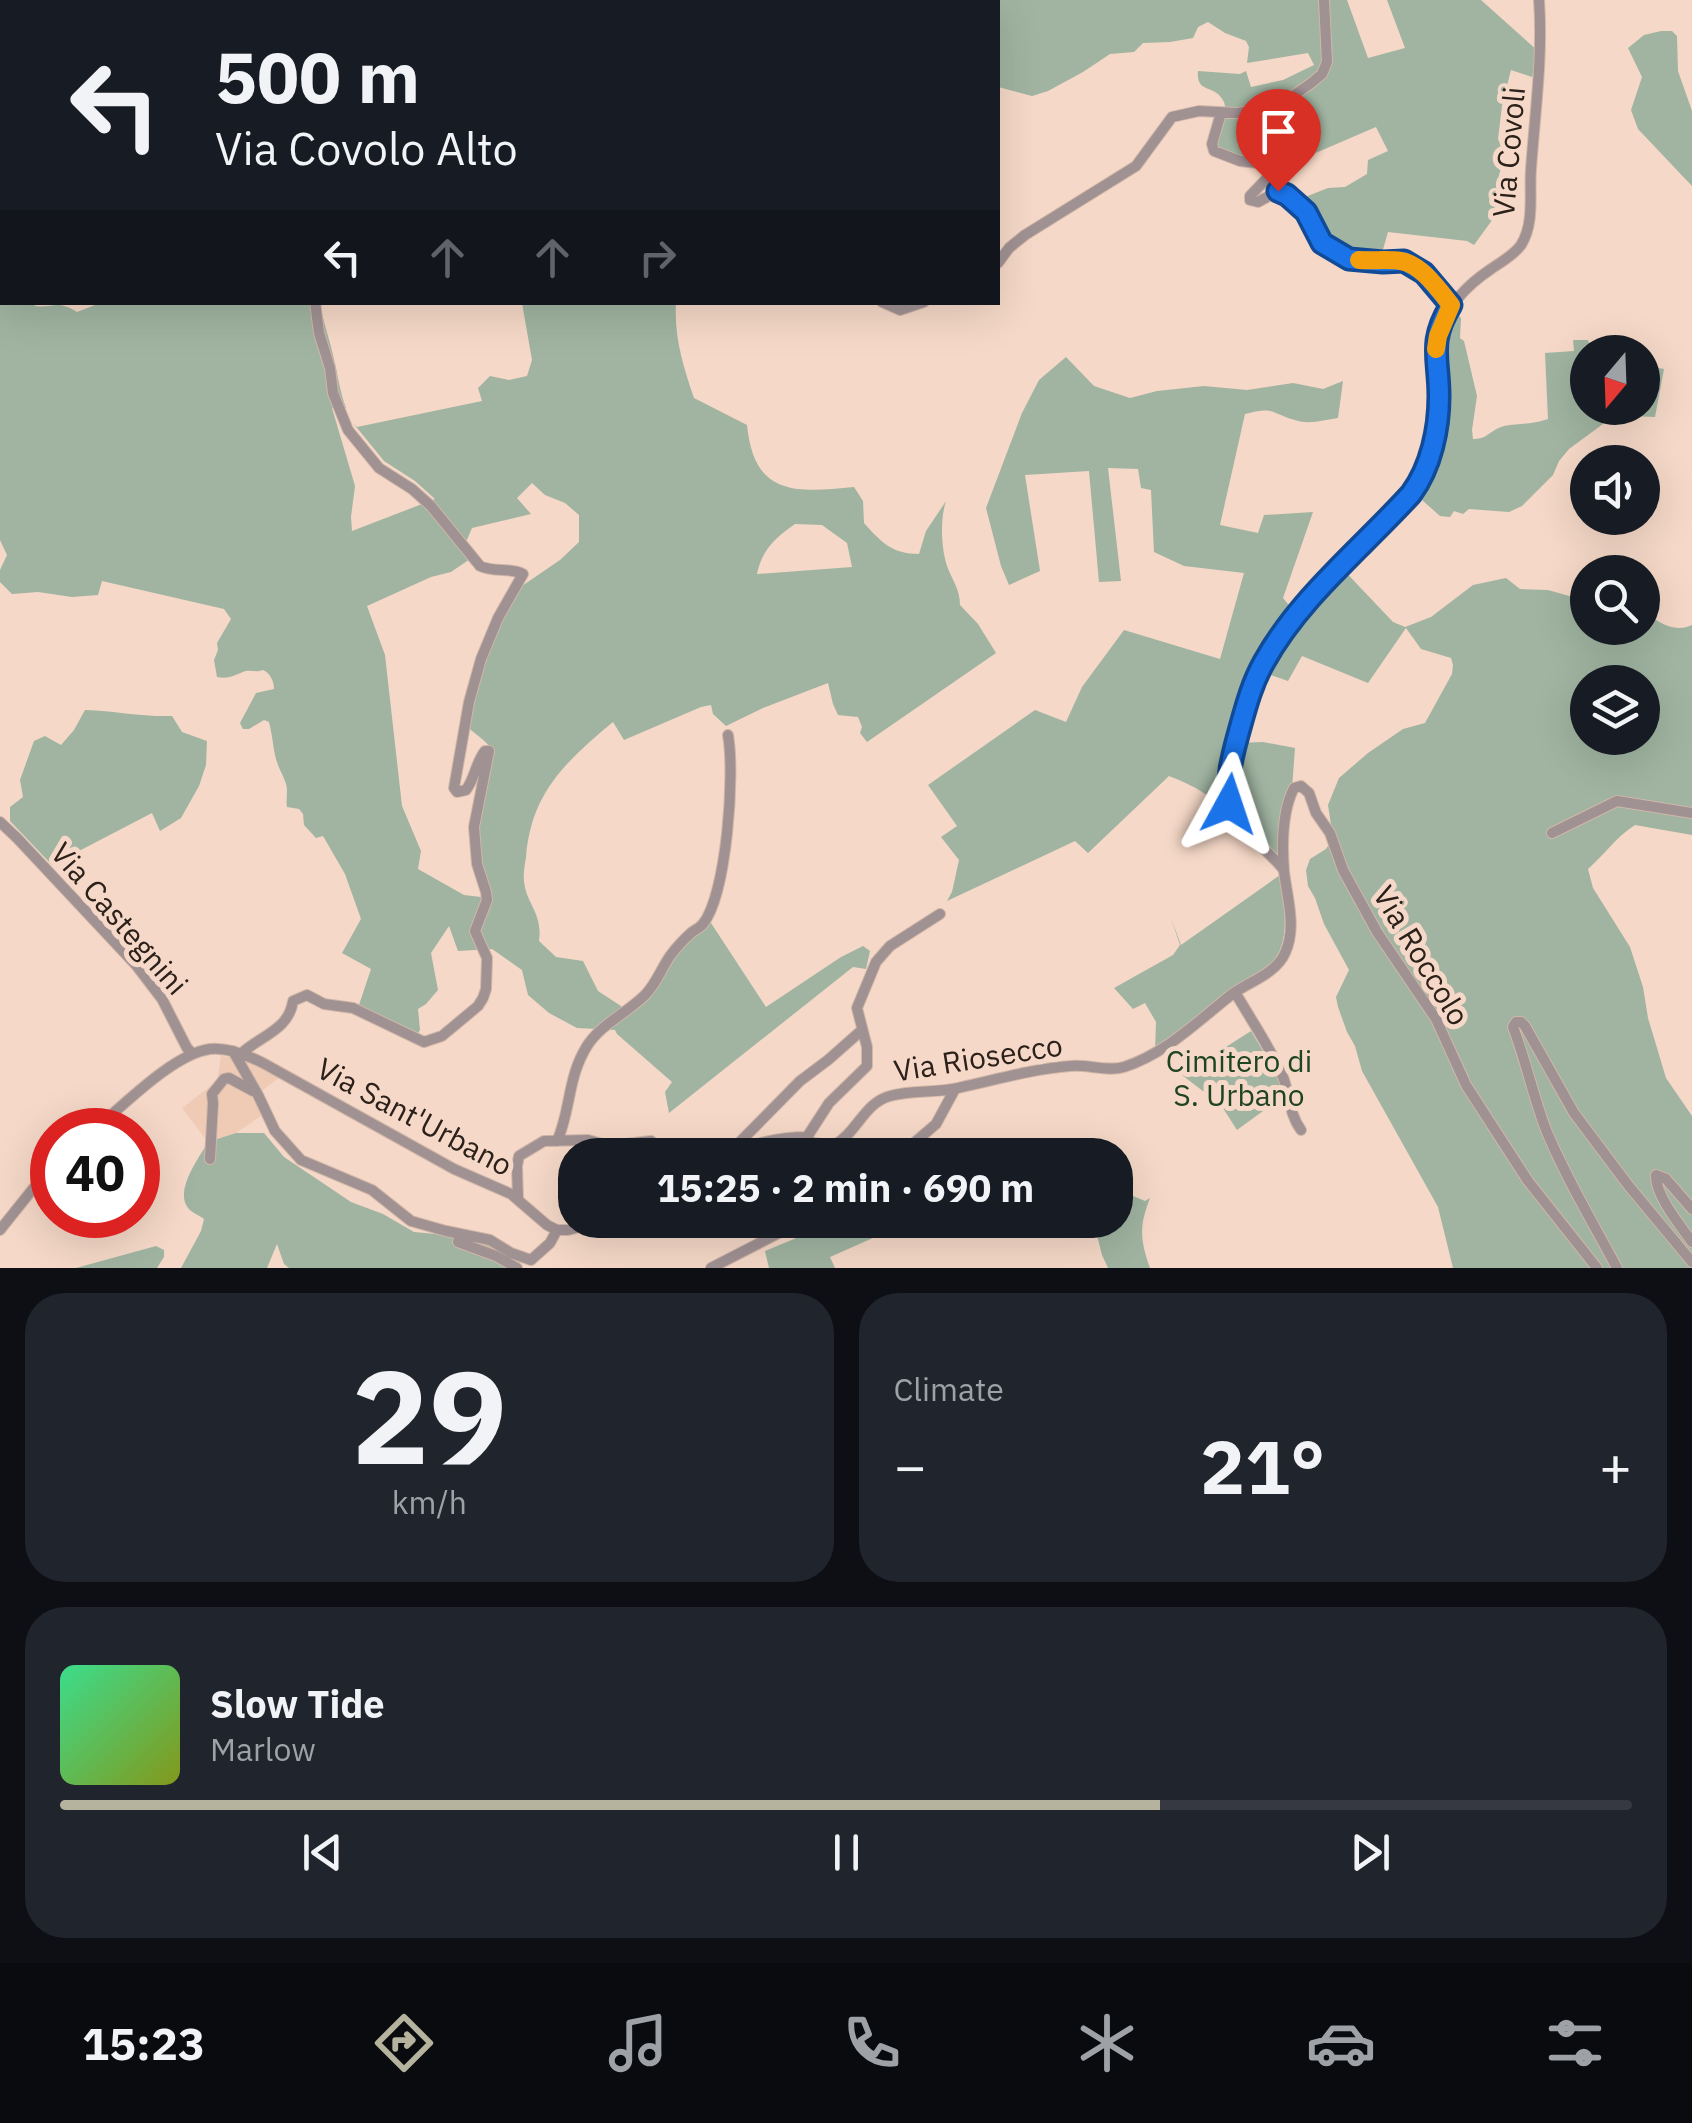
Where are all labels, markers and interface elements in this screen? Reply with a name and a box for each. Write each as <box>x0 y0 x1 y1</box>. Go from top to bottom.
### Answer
text: 500 m <box>215 31 420 122</box>
icon: left <box>50 40 180 170</box>
street label: Via Covoli <box>1483 85 1533 219</box>
pin <box>1236 89 1321 192</box>
icon: arrive <box>1251 104 1306 159</box>
text: Via Covolo Alto <box>215 119 518 177</box>
icon: left <box>315 230 370 285</box>
icon: ahead <box>420 230 475 285</box>
icon: ahead <box>525 230 580 285</box>
icon: right <box>630 230 685 285</box>
north arrow <box>1570 335 1660 425</box>
map controls <box>1570 335 1660 755</box>
button: sound <box>1570 445 1660 535</box>
button: search <box>1570 555 1660 645</box>
button: layers <box>1570 665 1660 755</box>
position arrow <box>1177 752 1281 856</box>
street label: Via Castegnini <box>43 834 197 1002</box>
street label: Via Roccolo <box>1365 878 1479 1032</box>
street label: Via Riosecco <box>891 1024 1065 1090</box>
park label: Cimitero di S. Urbano <box>1166 1041 1312 1114</box>
street label: Via Sant'Urbano <box>311 1048 519 1184</box>
speed limit sign: 40 <box>30 1108 160 1238</box>
text: 15:25 · 2 min · 690 m <box>657 1163 1034 1212</box>
text: 29 <box>351 1331 507 1500</box>
text: Climate <box>894 1368 1004 1410</box>
text: 21° <box>1200 1417 1325 1515</box>
text: − <box>894 1430 927 1501</box>
text: + <box>1599 1430 1632 1501</box>
text: km/h <box>392 1481 467 1523</box>
text: Slow Tide <box>210 1679 385 1728</box>
text: Marlow <box>210 1728 316 1770</box>
icon: previous <box>295 1825 350 1880</box>
icon: pause <box>819 1825 874 1880</box>
icon: next <box>1343 1825 1398 1880</box>
icon: directions <box>369 2008 439 2078</box>
icon: music <box>603 2008 673 2078</box>
icon: phone <box>837 2008 907 2078</box>
icon: climate <box>1072 2008 1142 2078</box>
icon: car <box>1306 2008 1376 2078</box>
icon: filters <box>1540 2008 1610 2078</box>
text: 15:23 <box>82 2014 205 2072</box>

